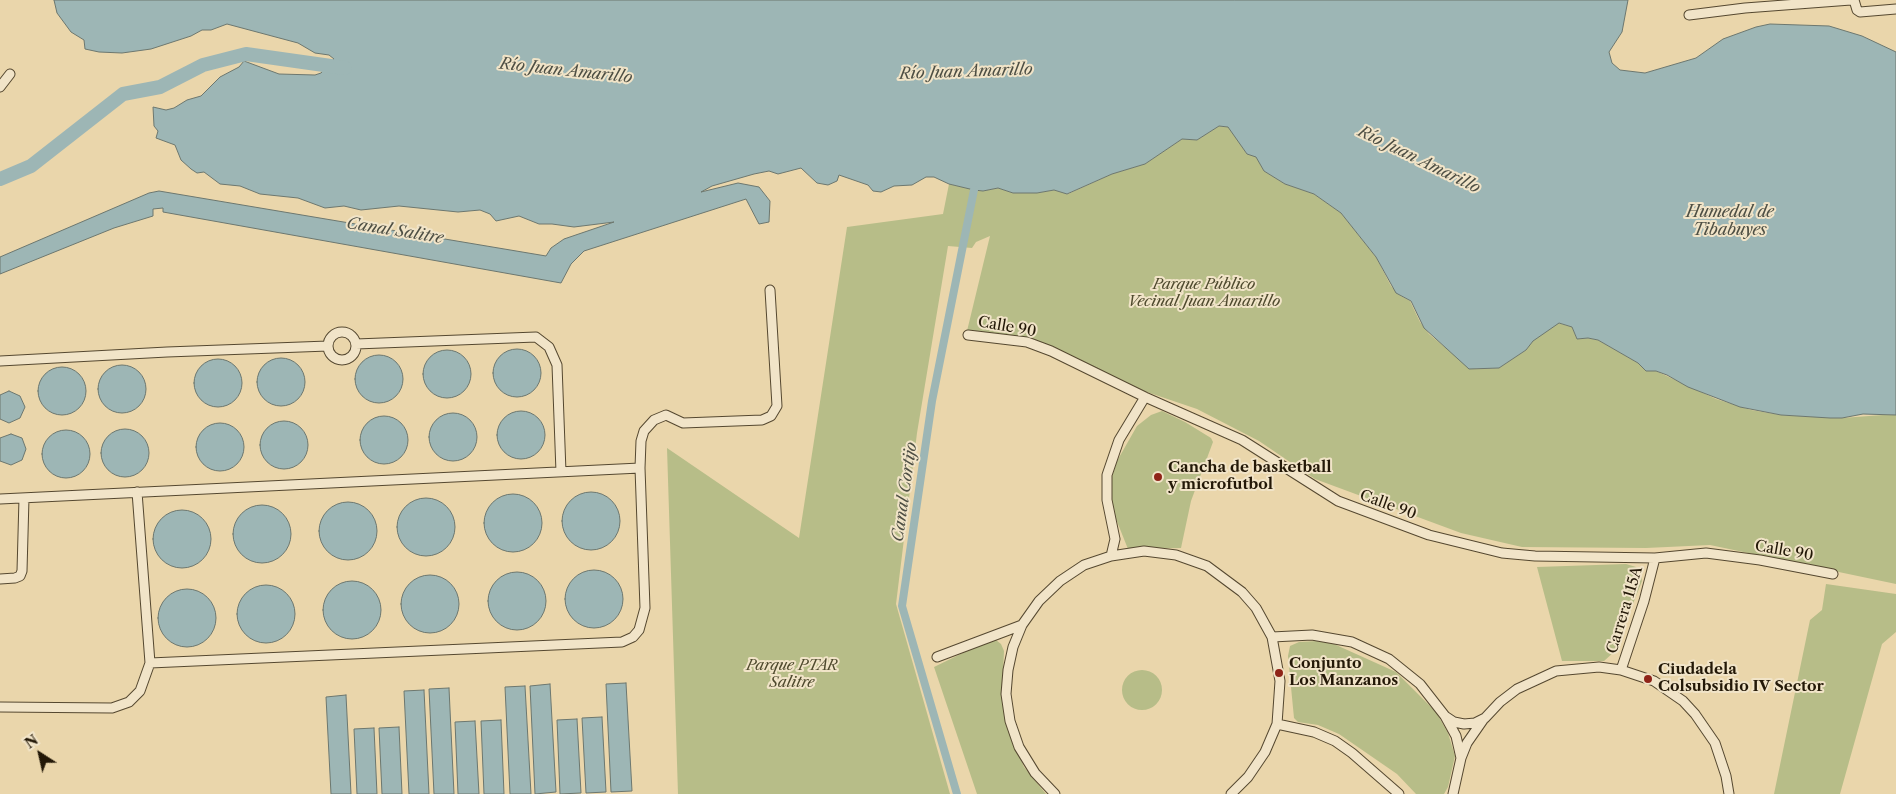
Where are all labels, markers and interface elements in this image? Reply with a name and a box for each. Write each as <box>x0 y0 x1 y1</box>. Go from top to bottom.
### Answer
water label: Río Juan Amarillo <box>499 54 633 88</box>
water label: Río Juan Amarillo <box>899 60 1033 84</box>
water label: Río Juan Amarillo <box>1355 122 1483 198</box>
water label: Humedal de Tibabuyes <box>1686 202 1774 240</box>
water label: Canal Salitre <box>345 214 445 248</box>
park label: Parque Público Vecinal Juan Amarillo <box>1128 276 1280 311</box>
street label: Calle 90 <box>976 313 1038 341</box>
water label: Canal Cortijo <box>889 441 921 543</box>
place label: Cancha de basketball y microfutbol <box>1168 459 1332 494</box>
marker: Cancha de basketball y microfutbol <box>1152 471 1164 483</box>
street label: Calle 90 <box>1357 486 1419 524</box>
street label: Calle 90 <box>1753 537 1815 565</box>
street label: Carrera 115A <box>1603 564 1647 656</box>
place label: Conjunto Los Manzanos <box>1289 655 1398 690</box>
park label: Parque PTAR Salitre <box>746 657 838 692</box>
place label: Ciudadela Colsubsidio IV Sector <box>1658 661 1824 696</box>
marker: Conjunto Los Manzanos <box>1273 667 1285 679</box>
marker: Ciudadela Colsubsidio IV Sector <box>1642 673 1654 685</box>
north arrow <box>15 729 65 779</box>
text: N <box>21 731 42 753</box>

